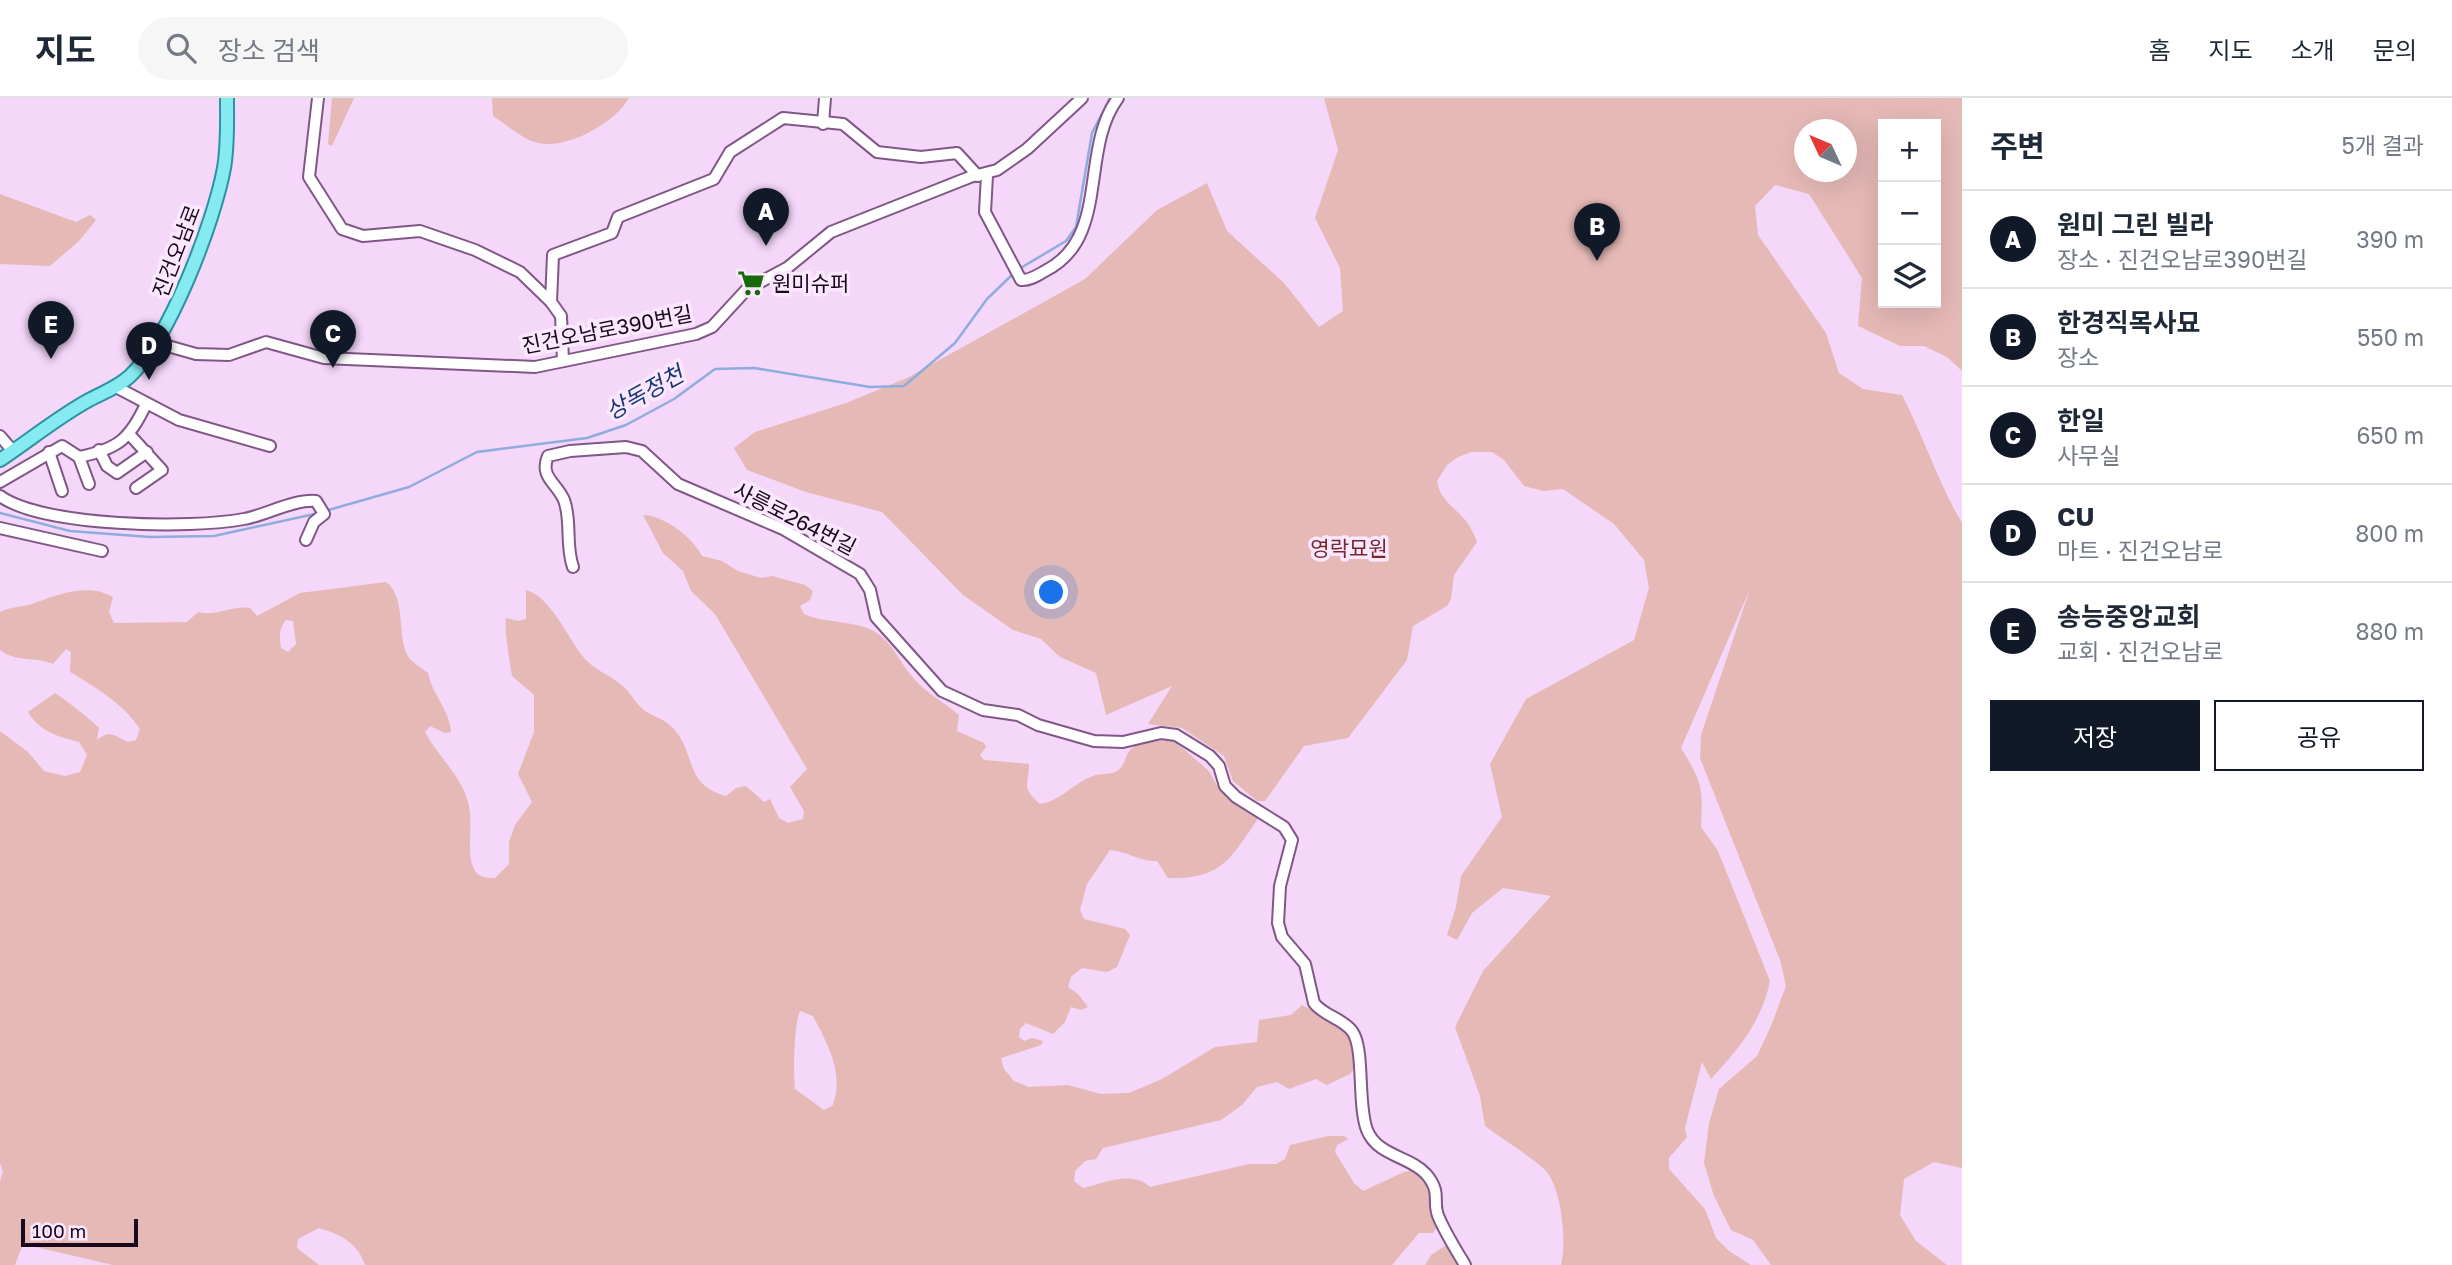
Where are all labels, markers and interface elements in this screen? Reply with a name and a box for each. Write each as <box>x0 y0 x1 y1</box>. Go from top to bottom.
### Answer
search box <box>138 17 628 80</box>
icon: search <box>162 29 200 67</box>
text: 지도 <box>35 30 96 69</box>
text: 장소 검색 <box>218 35 320 66</box>
text: 홈 <box>2148 35 2170 64</box>
text: 지도 <box>2208 35 2253 64</box>
text: 소개 <box>2291 35 2335 64</box>
text: 문의 <box>2373 35 2417 64</box>
north arrow <box>1794 119 1857 182</box>
map controls <box>1878 119 1941 308</box>
button: + <box>1878 119 1941 182</box>
text: 주변 <box>1990 128 2045 164</box>
text: 5개 결과 <box>2341 131 2424 159</box>
button: − <box>1878 182 1941 245</box>
pin: A <box>743 188 789 246</box>
street label: 진건오남로 <box>147 201 205 301</box>
pin: B <box>1574 203 1620 261</box>
text: 원미 그린 빌라 <box>2057 209 2214 240</box>
text: A <box>2005 225 2021 253</box>
text: 390 m <box>2356 225 2424 253</box>
button: layers <box>1878 245 1941 308</box>
text: 장소 · 진건오남로390번길 <box>2057 245 2307 273</box>
supermarket icon: 원미슈퍼 <box>736 268 766 298</box>
place label: 원미슈퍼 <box>772 270 849 296</box>
street label: 진건오남로390번길 <box>519 300 695 358</box>
pin: E <box>28 301 74 359</box>
text: 한경직목사묘 <box>2057 307 2201 338</box>
pin: C <box>310 310 356 368</box>
pin: D <box>126 322 172 380</box>
text: B <box>2005 323 2021 351</box>
text: 550 m <box>2357 323 2424 351</box>
text: 장소 <box>2057 343 2099 371</box>
water label: 상독정천 <box>600 358 690 425</box>
text: 한일 <box>2057 405 2105 436</box>
text: C <box>2005 421 2021 449</box>
text: 650 m <box>2356 421 2424 449</box>
text: 사무실 <box>2057 441 2120 469</box>
street label: 사릉로264번길 <box>729 476 861 560</box>
text: CU <box>2057 501 2094 532</box>
text: D <box>2005 519 2021 547</box>
text: 800 m <box>2355 519 2424 547</box>
park label: 영락묘원 <box>1310 535 1388 561</box>
text: 마트 · 진건오남로 <box>2057 536 2224 564</box>
your location <box>1034 575 1068 609</box>
text: 송능중앙교회 <box>2057 601 2201 632</box>
text: E <box>2006 617 2020 645</box>
text: 880 m <box>2356 617 2424 645</box>
text: 교회 · 진건오남로 <box>2057 637 2224 665</box>
button: 저장 <box>1990 700 2200 771</box>
button: 공유 <box>2214 700 2424 771</box>
scale bar <box>21 1216 138 1248</box>
text: 100 m <box>32 1219 86 1242</box>

